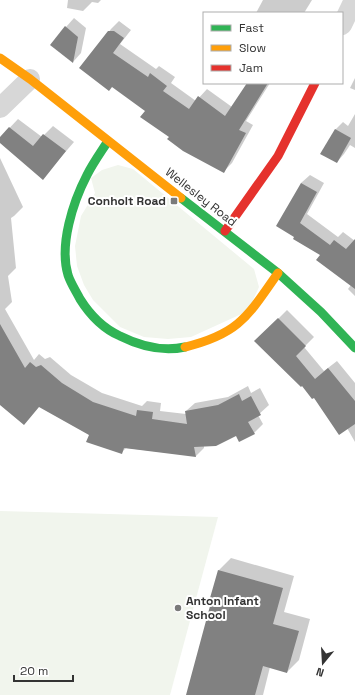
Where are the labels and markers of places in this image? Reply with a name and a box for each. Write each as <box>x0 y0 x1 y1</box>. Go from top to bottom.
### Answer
place label: Conholt Road <box>88 193 166 209</box>
marker: Conholt Road <box>169 196 179 206</box>
place label: Anton Infant School <box>186 593 259 623</box>
marker: Anton Infant School <box>173 603 183 613</box>

